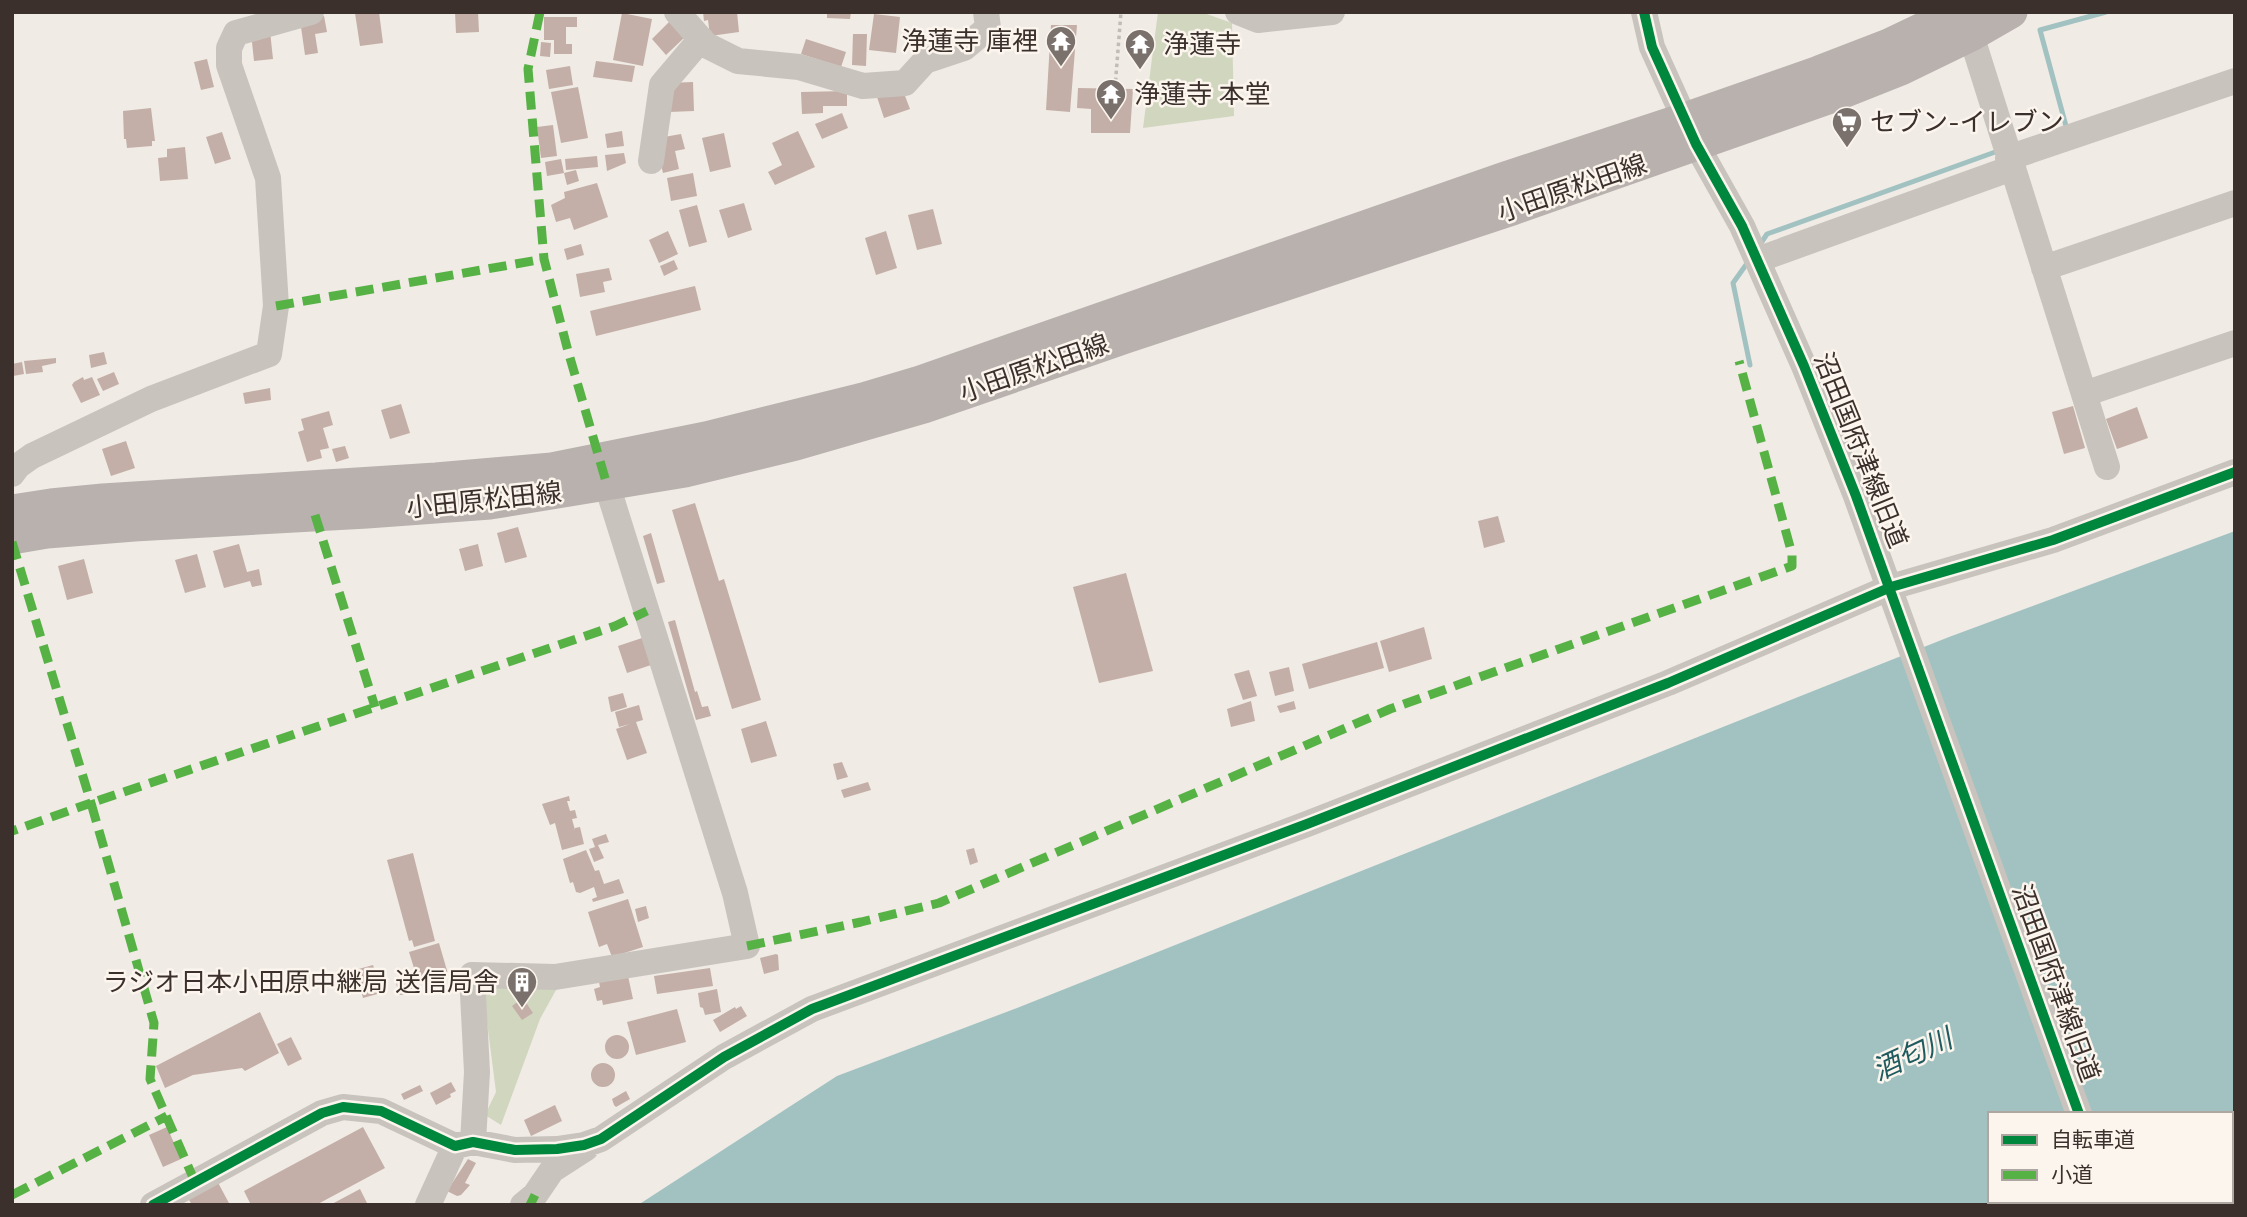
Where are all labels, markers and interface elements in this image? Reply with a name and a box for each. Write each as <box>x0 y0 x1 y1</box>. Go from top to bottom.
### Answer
place label: 浄蓮寺 庫裡 <box>901 24 1038 58</box>
temple icon: 浄蓮寺 庫裡 <box>1044 24 1078 68</box>
temple icon: 浄蓮寺 <box>1123 27 1157 71</box>
place label: 浄蓮寺 <box>1163 27 1241 61</box>
temple icon: 浄蓮寺 本堂 <box>1094 77 1128 121</box>
place label: 浄蓮寺 本堂 <box>1134 77 1271 111</box>
supermarket icon: セブン-イレブン <box>1830 105 1864 149</box>
place label: セブン-イレブン <box>1870 105 2064 139</box>
street label: 小田原松田線 <box>1493 147 1651 229</box>
street label: 小田原松田線 <box>955 327 1113 409</box>
street label: 沼田国府津線旧道 <box>1806 347 1916 553</box>
street label: 小田原松田線 <box>405 475 563 525</box>
street label: 沼田国府津線旧道 <box>2004 879 2108 1087</box>
place label: ラジオ日本小田原中継局 送信局舎 <box>103 965 499 999</box>
building icon: ラジオ日本小田原中継局 送信局舎 <box>505 965 539 1009</box>
water label: 酒匂川 <box>1866 1019 1960 1088</box>
legend <box>1988 1112 2233 1203</box>
text: 自転車道 <box>2051 1126 2135 1153</box>
text: 小道 <box>2051 1161 2093 1188</box>

